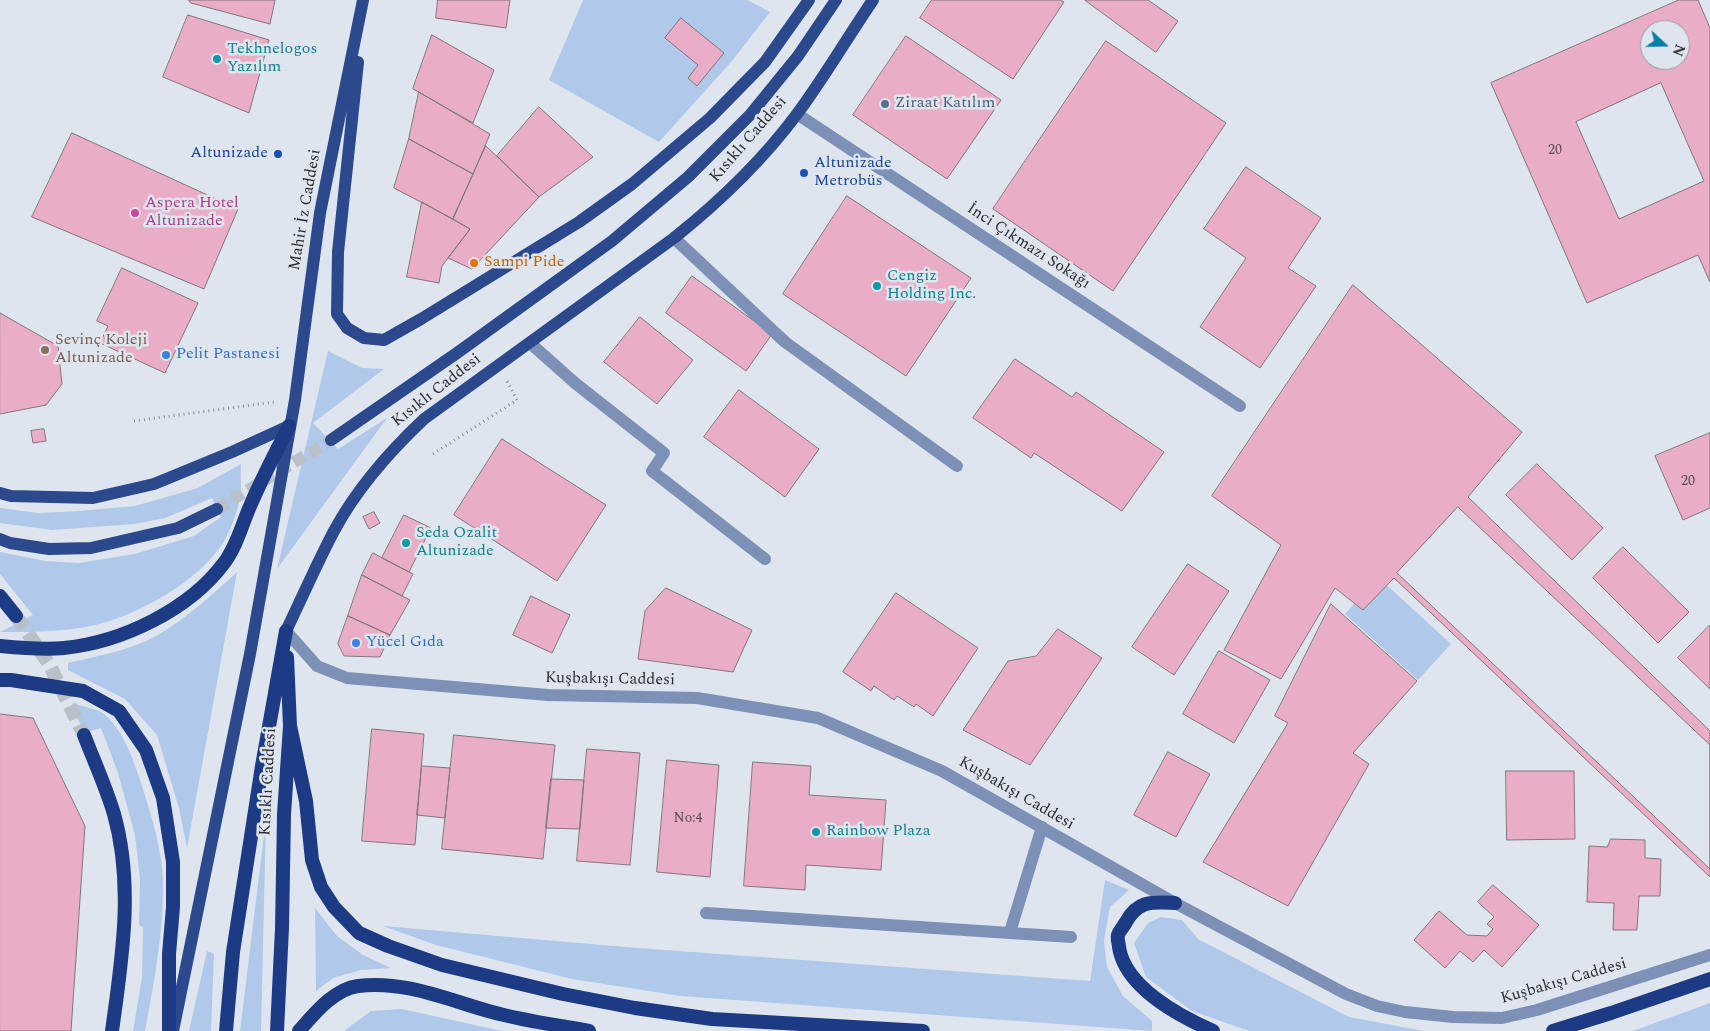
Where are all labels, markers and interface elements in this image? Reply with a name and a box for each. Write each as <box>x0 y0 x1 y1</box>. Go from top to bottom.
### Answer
north arrow <box>1640 20 1690 70</box>
place label: Tekhnelogos Yazılım <box>227 40 317 78</box>
text: N <box>1667 41 1690 59</box>
marker: Tekhnelogos Yazılım <box>211 53 223 65</box>
street label: Kısıklı Caddesi <box>706 93 792 187</box>
place label: Ziraat Katılım <box>895 94 995 114</box>
marker: Ziraat Katılım <box>879 98 891 110</box>
house number: 20 <box>1548 143 1562 159</box>
place label: Altunizade <box>190 144 268 164</box>
marker: Altunizade <box>272 148 284 160</box>
street label: Mahir İz Caddesi <box>286 148 326 272</box>
place label: Altunizade Metrobüs <box>814 154 892 192</box>
marker: Altunizade Metrobüs <box>798 167 810 179</box>
place label: Aspera Hotel Altunizade <box>145 194 239 232</box>
street label: İnci Çıkmazı Sokağı <box>963 200 1093 294</box>
marker: Aspera Hotel Altunizade <box>129 207 141 219</box>
place label: Sampi Pide <box>484 253 564 273</box>
marker: Sampi Pide <box>468 257 480 269</box>
place label: Cengiz Holding Inc. <box>887 267 976 305</box>
marker: Cengiz Holding Inc. <box>871 280 883 292</box>
place label: Sevinç Koleji Altunizade <box>55 331 148 369</box>
marker: Sevinç Koleji Altunizade <box>39 344 51 356</box>
place label: Pelit Pastanesi <box>176 345 280 365</box>
marker: Pelit Pastanesi <box>160 349 172 361</box>
street label: Kısıklı Caddesi <box>389 350 485 432</box>
house number: 20 <box>1681 474 1695 490</box>
place label: Seda Ozalit Altunizade <box>416 524 497 562</box>
marker: Seda Ozalit Altunizade <box>400 537 412 549</box>
place label: Yücel Gıda <box>366 633 444 653</box>
marker: Yücel Gıda <box>350 637 362 649</box>
street label: Kuşbakışı Caddesi <box>545 669 675 691</box>
street label: Kısıklı Caddesi <box>257 728 281 836</box>
street label: Kuşbakışı Caddesi <box>955 753 1077 835</box>
house number: No:4 <box>673 811 703 827</box>
place label: Rainbow Plaza <box>826 822 931 842</box>
marker: Rainbow Plaza <box>810 826 822 838</box>
street label: Kuşbakışı Caddesi <box>1499 955 1629 1009</box>

